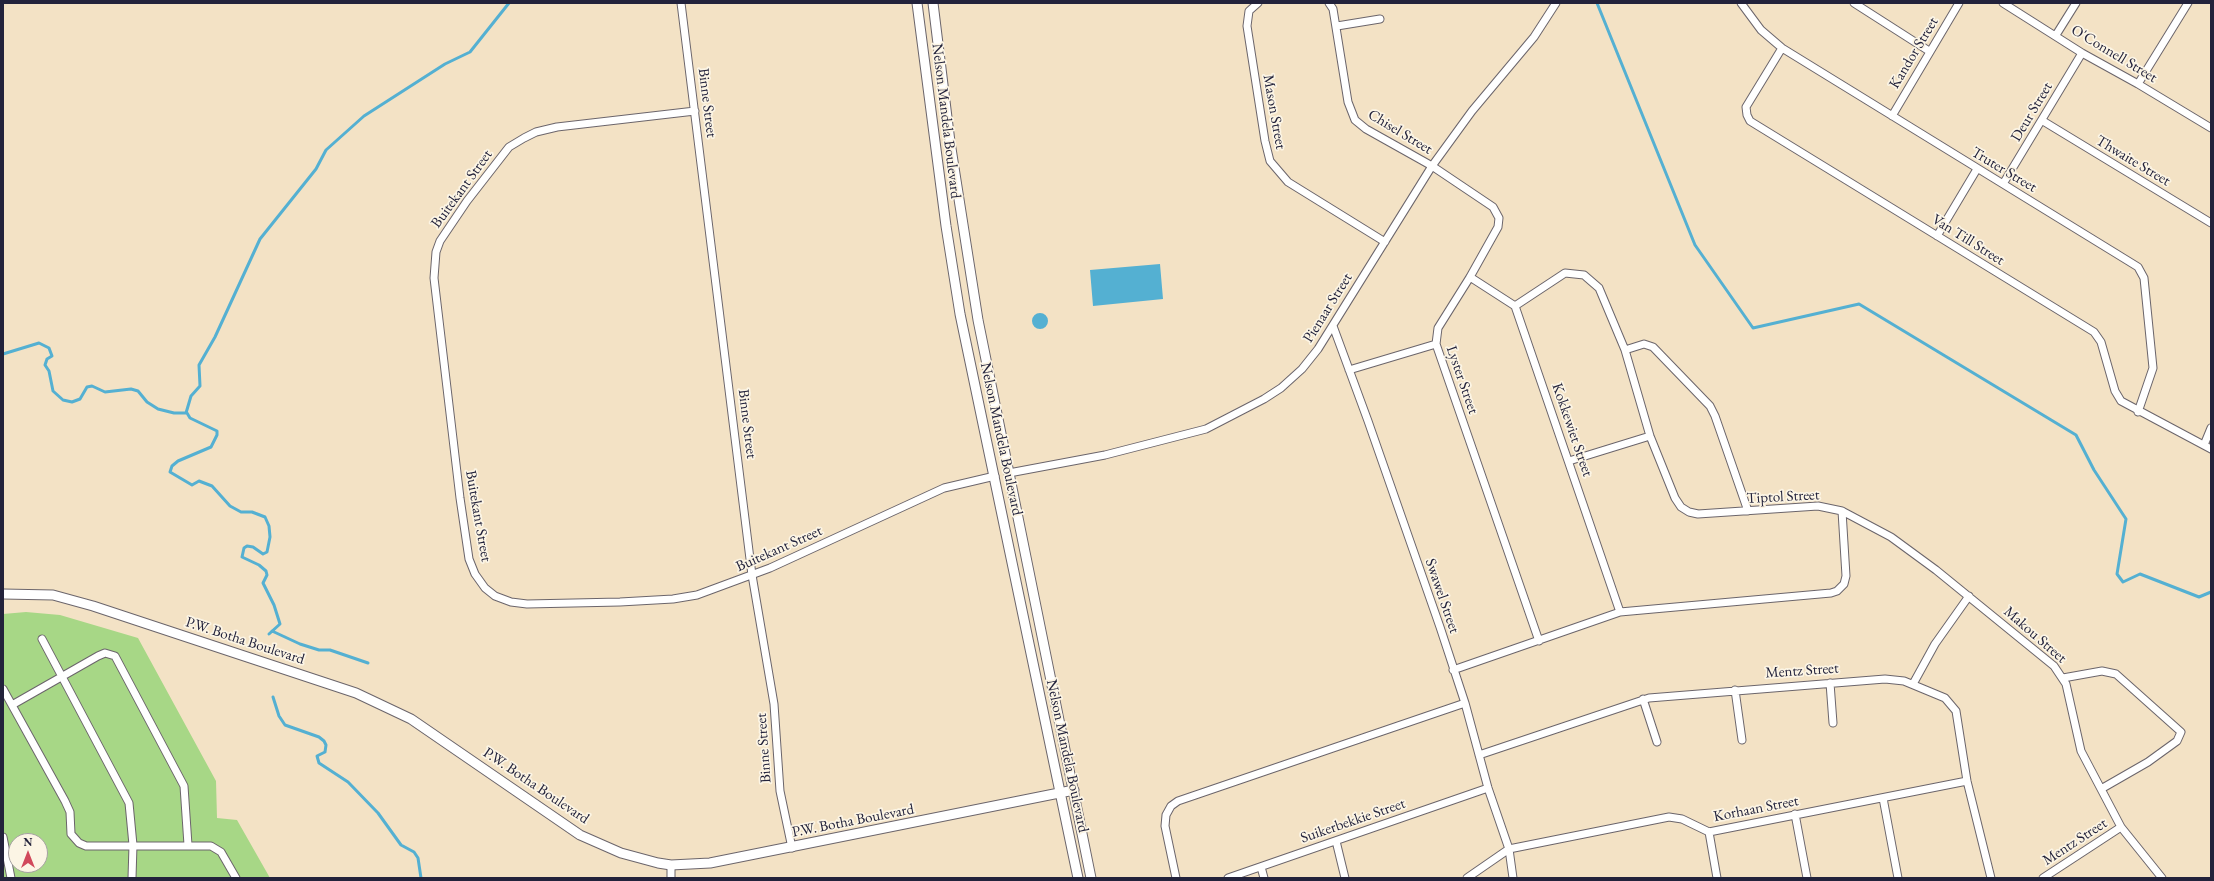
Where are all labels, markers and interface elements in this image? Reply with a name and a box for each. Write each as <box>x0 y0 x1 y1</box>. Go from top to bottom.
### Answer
street label: Kandor Street <box>1886 14 1942 92</box>
street label: O'Connell Street <box>2068 21 2160 87</box>
street label: Nelson Mandela Boulevard <box>928 42 964 200</box>
street label: Binne Street <box>694 67 720 139</box>
street label: Mason Street <box>1259 73 1289 151</box>
street label: Deur Street <box>2007 79 2057 145</box>
street label: Chisel Street <box>1364 106 1436 158</box>
street label: Thwaite Street <box>2093 132 2173 190</box>
street label: Truter Street <box>1968 143 2040 197</box>
street label: Buitekant Street <box>428 146 496 232</box>
street label: Van Till Street <box>1928 211 2008 269</box>
street label: Pienaar Street <box>1300 270 1356 346</box>
street label: Lyster Street <box>1442 344 1482 416</box>
street label: Nelson Mandela Boulevard <box>976 361 1026 517</box>
street label: Kokkewiet Street <box>1548 381 1596 479</box>
street label: Binne Street <box>734 388 760 460</box>
street label: Buitekant Street <box>461 469 495 563</box>
street label: Tiptol Street <box>1746 486 1820 508</box>
street label: Buitekant Street <box>733 522 825 576</box>
street label: Swawel Street <box>1421 556 1463 636</box>
street label: Makou Street <box>2000 603 2070 667</box>
street label: P.W. Botha Boulevard <box>183 613 307 669</box>
street label: Mentz Street <box>1765 659 1839 683</box>
street label: Nelson Mandela Boulevard <box>1042 678 1092 834</box>
street label: Binne Street <box>753 712 775 784</box>
street label: P.W. Botha Boulevard <box>480 744 592 828</box>
street label: Korhaan Street <box>1712 792 1800 826</box>
street label: Suikerbekkie Street <box>1298 795 1408 847</box>
street label: P.W. Botha Boulevard <box>790 800 916 842</box>
street label: Mentz Street <box>2039 814 2111 870</box>
north arrow <box>8 833 48 873</box>
text: N <box>24 835 32 849</box>

